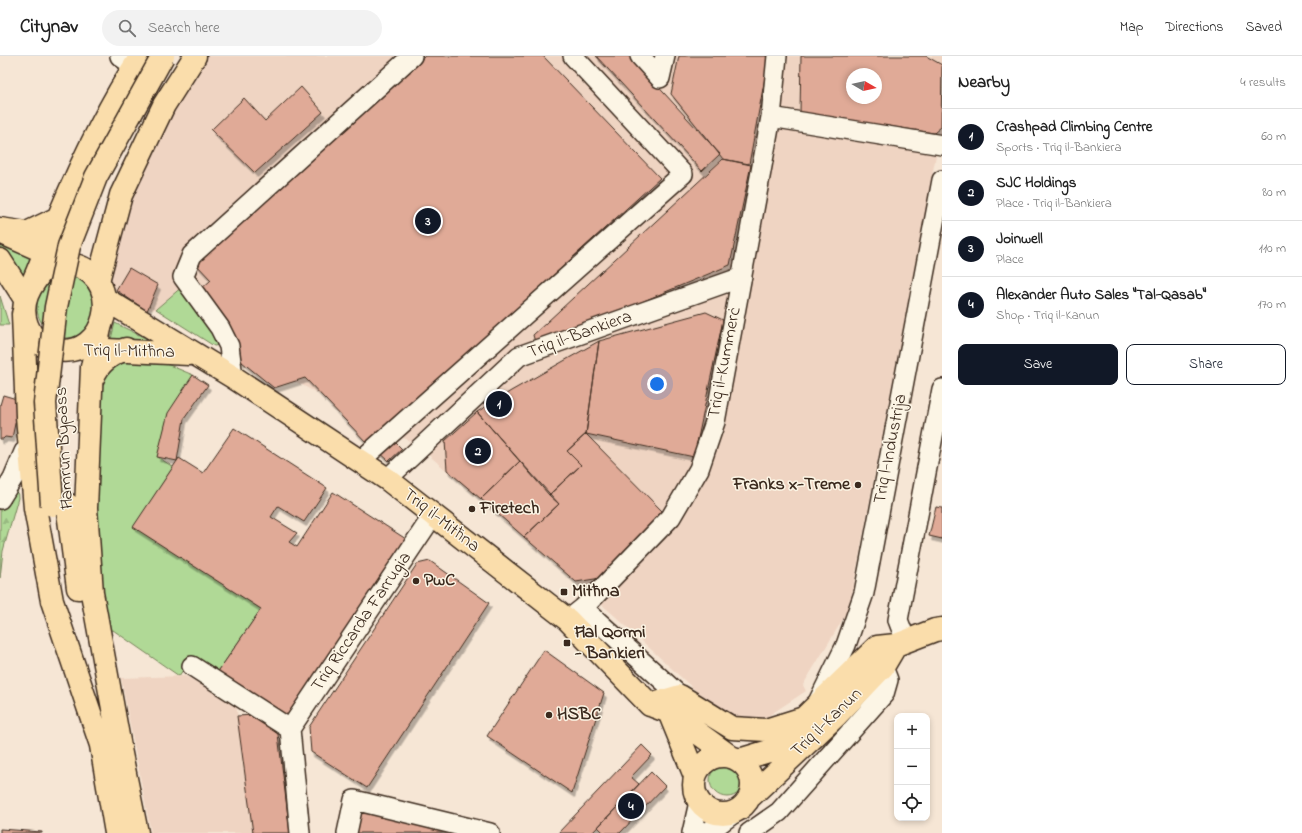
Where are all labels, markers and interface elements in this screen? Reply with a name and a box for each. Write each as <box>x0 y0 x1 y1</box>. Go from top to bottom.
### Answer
search box <box>102 10 382 46</box>
text: Citynav <box>20 14 78 41</box>
icon: search <box>116 17 138 39</box>
text: Search here <box>148 17 220 39</box>
text: Map <box>1120 17 1143 38</box>
text: Directions <box>1165 17 1223 38</box>
text: Saved <box>1245 17 1282 38</box>
north arrow <box>846 68 882 104</box>
text: Nearby <box>958 70 1010 95</box>
text: 4 results <box>1240 73 1286 92</box>
text: Crashpad Climbing Centre <box>996 116 1153 138</box>
text: 1 <box>969 127 973 146</box>
text: 60 m <box>1261 127 1286 146</box>
text: Sports · Triq il-Bankiera <box>996 138 1121 157</box>
text: SJC Holdings <box>996 172 1076 194</box>
text: 2 <box>968 183 974 202</box>
text: 80 m <box>1262 183 1286 202</box>
text: Place · Triq il-Bankiera <box>996 194 1112 213</box>
pin: 3 <box>415 206 441 236</box>
text: Joinwell <box>996 228 1043 250</box>
text: 3 <box>968 239 974 258</box>
text: 110 m <box>1259 239 1286 258</box>
text: Place <box>996 250 1024 269</box>
text: Alexander Auto Sales "Tal-Qasab" <box>996 284 1206 306</box>
text: 4 <box>968 295 974 314</box>
text: 170 m <box>1258 295 1286 314</box>
street label: Triq il-Bankiera <box>524 304 636 366</box>
street label: Triq il-Kummerċ <box>701 305 749 421</box>
text: Shop · Triq il-Kanun <box>996 306 1099 325</box>
street label: Triq il-Mitħna <box>83 338 175 366</box>
button: Save <box>958 344 1118 385</box>
button: Share <box>1126 344 1286 385</box>
your location <box>647 374 667 394</box>
street label: Ħamrun Bypass <box>49 386 81 511</box>
pin: 1 <box>486 389 512 419</box>
street label: Triq l-Industrija <box>868 392 914 506</box>
pin: 2 <box>465 436 491 466</box>
place label: Franks x-Treme <box>732 472 851 498</box>
marker: Franks x-Treme <box>853 480 863 490</box>
street label: Triq il-Mitħna <box>397 483 485 559</box>
place label: Firetech <box>479 496 540 522</box>
marker: Firetech <box>467 504 477 514</box>
street label: Triq Riccarda Farrugia <box>305 547 419 698</box>
place label: PwC <box>424 568 455 594</box>
marker: PwC <box>411 576 421 586</box>
place label: Mitħna <box>572 579 620 605</box>
marker: Mitħna <box>559 587 569 597</box>
place label: Ħal Qormi - Bankieri <box>574 620 645 667</box>
marker: Ħal Qormi - Bankieri <box>562 638 572 648</box>
street label: Triq il-Kanun <box>785 682 869 764</box>
place label: HSBC <box>557 702 601 728</box>
marker: HSBC <box>544 710 554 720</box>
map controls <box>894 713 930 821</box>
button: + <box>894 713 930 749</box>
button: − <box>894 749 930 785</box>
button: locate <box>894 785 930 821</box>
pin: 4 <box>618 791 644 821</box>

